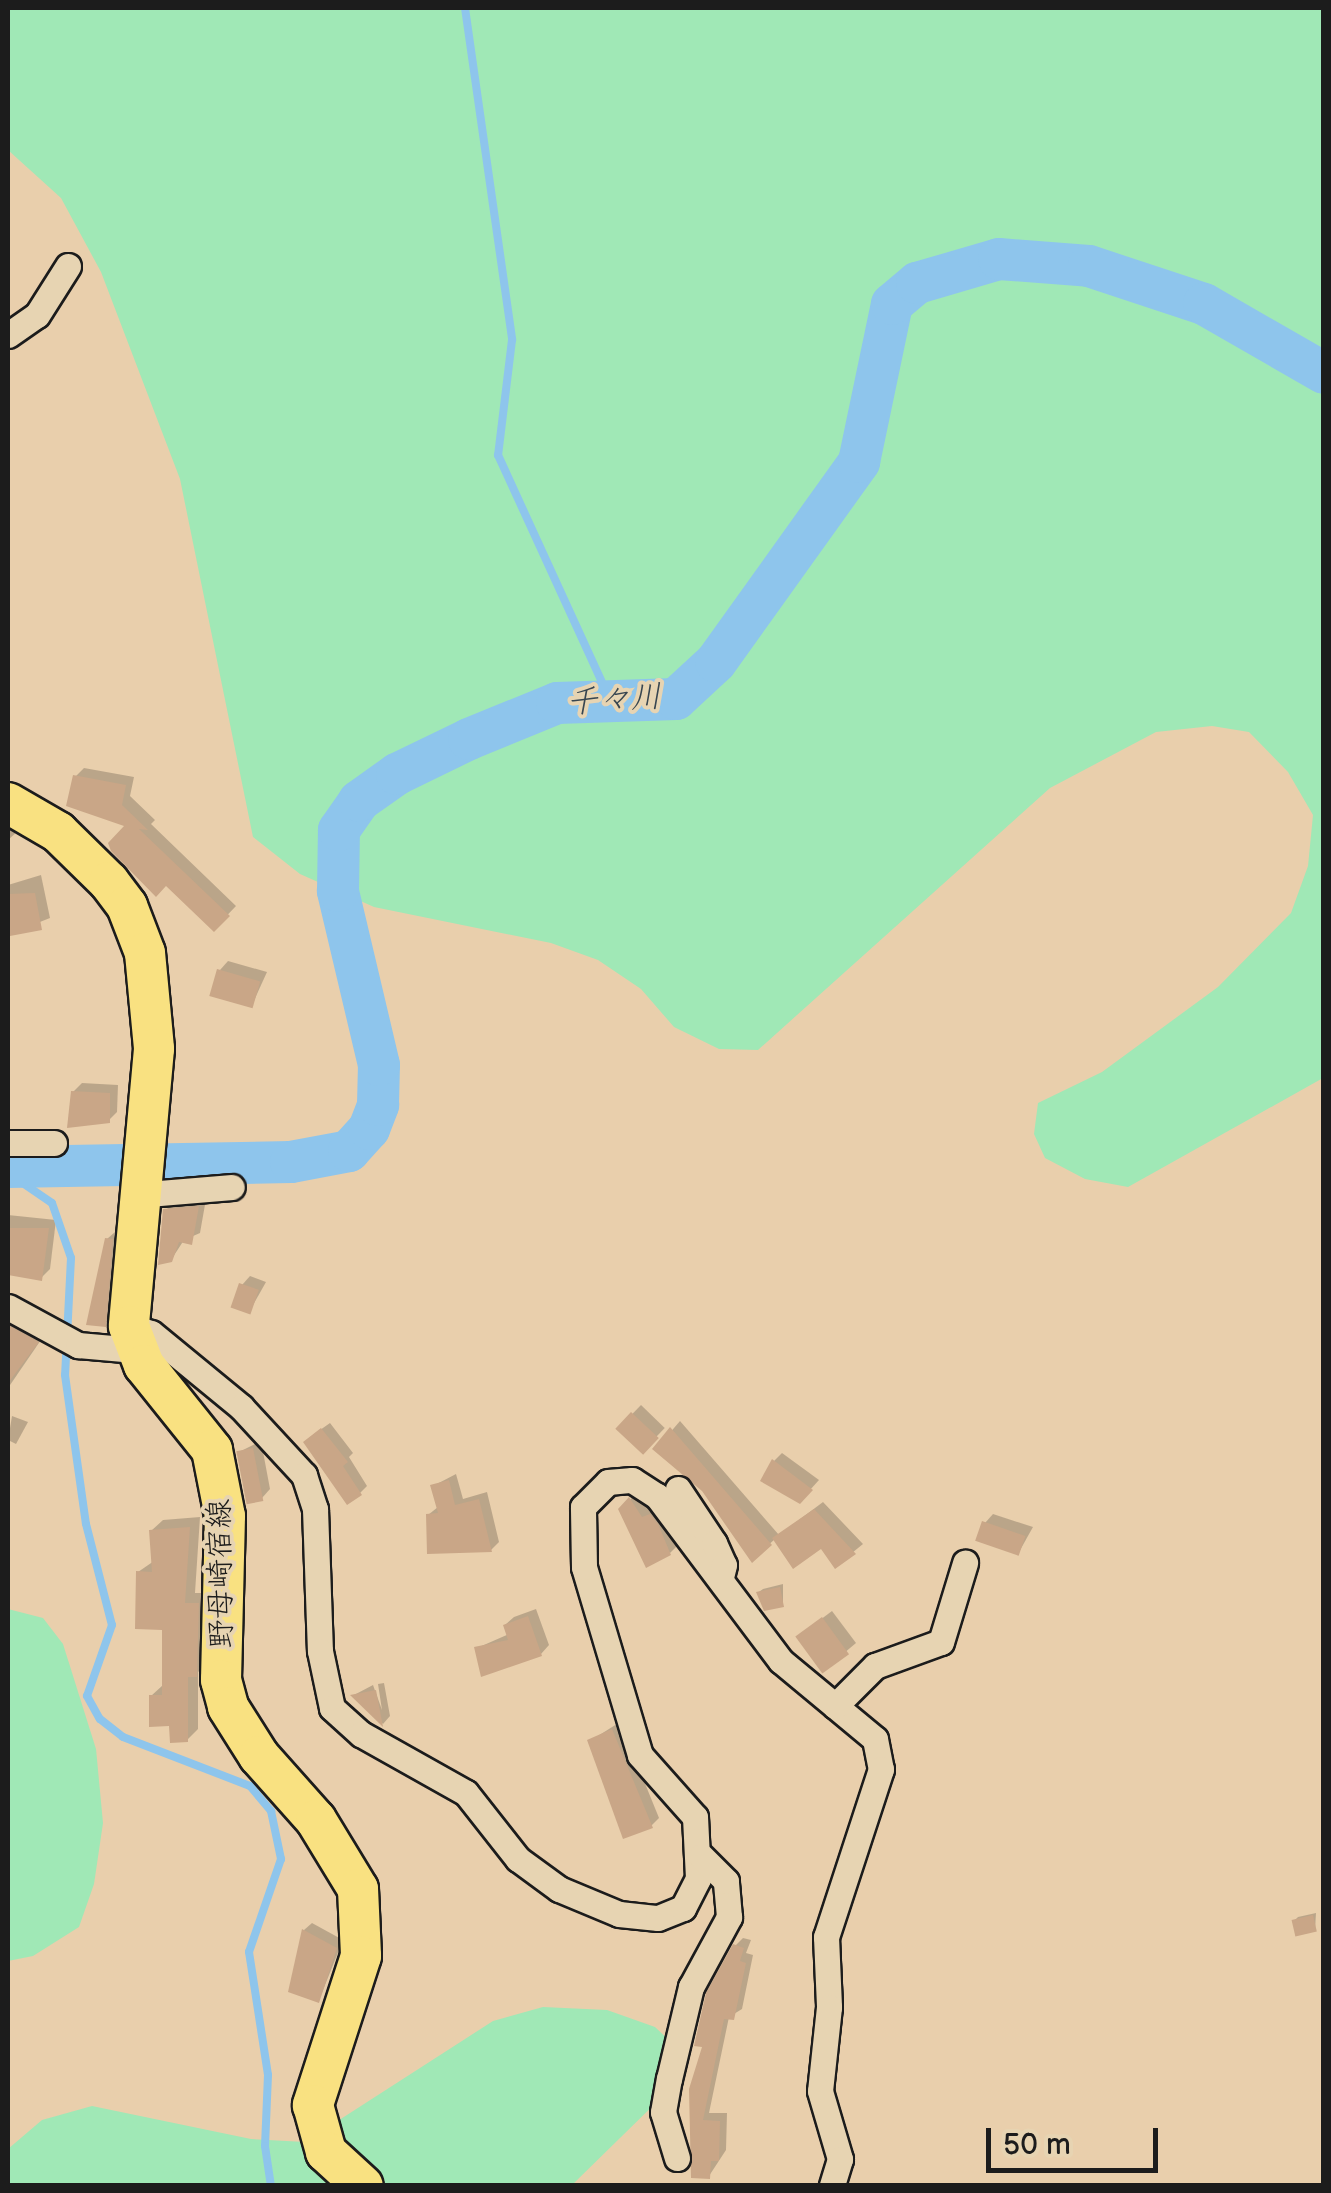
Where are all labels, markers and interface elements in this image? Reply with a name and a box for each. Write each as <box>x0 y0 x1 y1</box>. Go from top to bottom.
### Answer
water label: 千々川 <box>565 678 663 724</box>
street label: 野母崎宿線 <box>202 1499 240 1649</box>
scale bar <box>991 2108 1164 2170</box>
text: 50 m <box>1003 2127 1071 2163</box>

